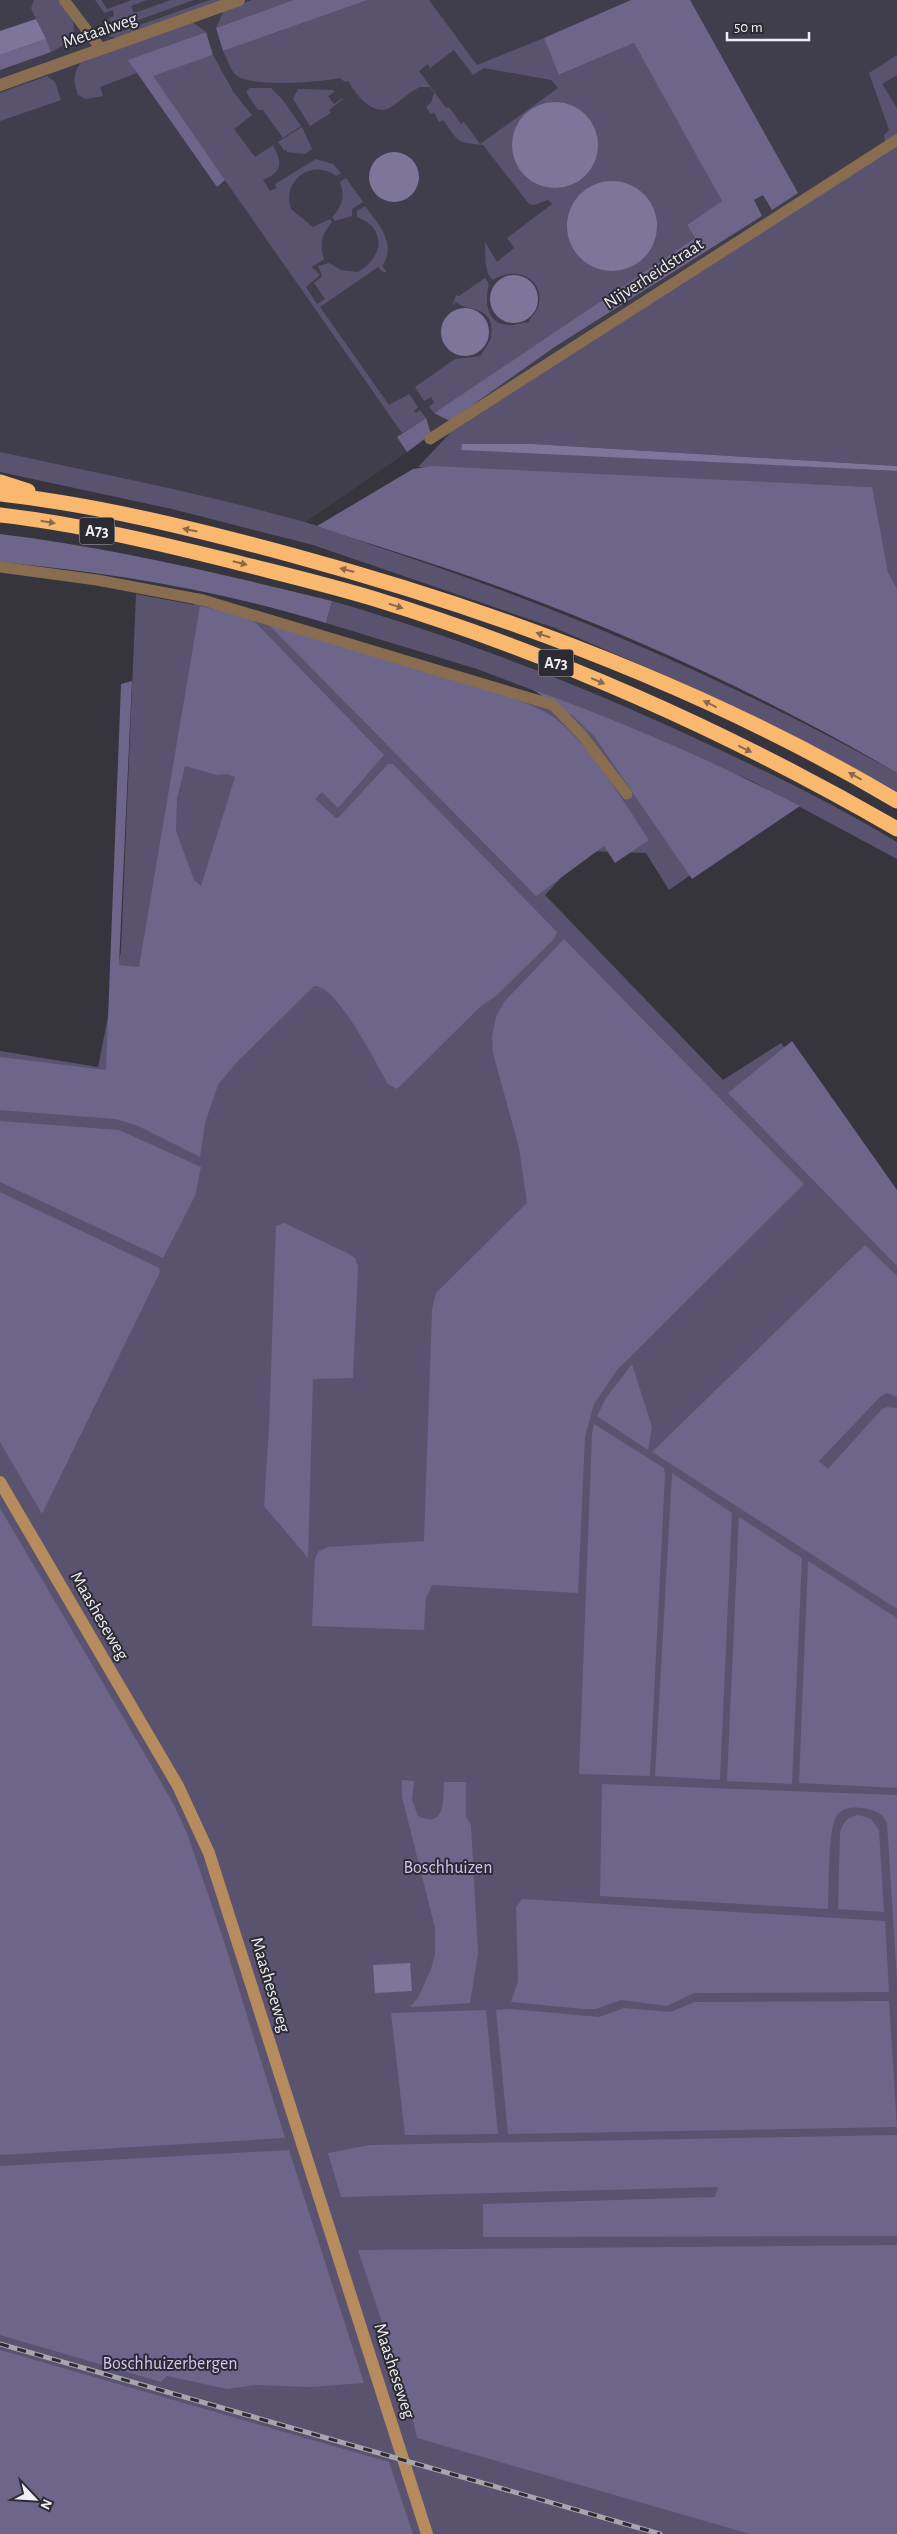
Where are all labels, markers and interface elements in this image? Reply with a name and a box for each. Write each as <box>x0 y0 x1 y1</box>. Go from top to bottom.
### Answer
street label: Metaalweg <box>60 10 140 52</box>
scale bar <box>727 10 810 42</box>
text: 50 m <box>734 20 763 35</box>
street label: Nijverheidstraat <box>601 235 707 313</box>
road number: A73 <box>80 518 114 544</box>
one-way arrow <box>41 519 57 527</box>
one-way arrow <box>183 526 198 534</box>
one-way arrow <box>232 559 247 567</box>
one-way arrow <box>340 566 355 574</box>
one-way arrow <box>389 603 404 610</box>
one-way arrow <box>536 630 551 638</box>
road number: A73 <box>538 650 574 676</box>
one-way arrow <box>591 678 605 686</box>
one-way arrow <box>702 699 717 708</box>
one-way arrow <box>738 745 753 753</box>
one-way arrow <box>848 772 862 780</box>
street label: Maasheseweg <box>67 1569 132 1663</box>
park label: Boschhuizen <box>404 1859 492 1877</box>
street label: Maasheseweg <box>247 1935 293 2035</box>
street label: Maasheseweg <box>370 2321 418 2421</box>
park label: Boschhuizerbergen <box>102 2355 238 2373</box>
north arrow <box>10 2474 60 2524</box>
text: N <box>37 2497 54 2511</box>

